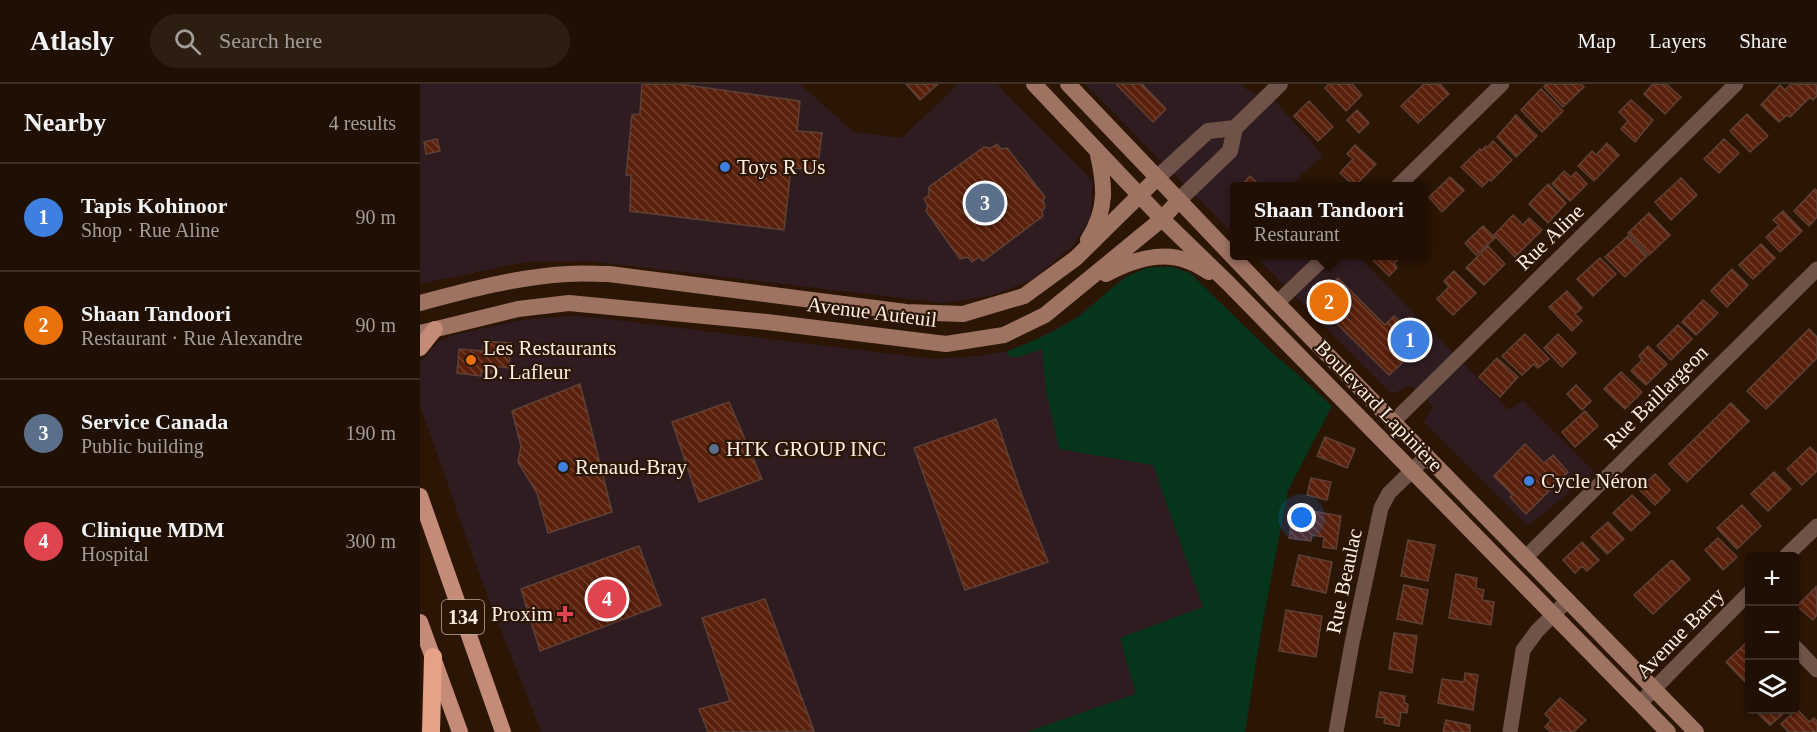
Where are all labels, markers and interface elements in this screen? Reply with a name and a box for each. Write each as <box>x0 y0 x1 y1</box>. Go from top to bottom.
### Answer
search box <box>150 14 570 68</box>
text: Atlasly <box>30 25 114 56</box>
icon: search <box>171 25 204 58</box>
text: Search here <box>219 28 322 53</box>
text: Map <box>1578 29 1616 53</box>
text: Layers <box>1649 29 1706 53</box>
text: Share <box>1739 29 1787 53</box>
text: Nearby <box>24 108 106 137</box>
text: 4 results <box>329 112 396 134</box>
place label: Toys R Us <box>737 155 825 179</box>
marker: Toys R Us <box>718 160 732 174</box>
pin: 3 <box>966 180 1004 226</box>
popup <box>1230 182 1428 260</box>
text: Tapis Kohinoor <box>81 193 228 218</box>
text: Shaan Tandoori <box>1254 197 1404 222</box>
street label: Rue Aline <box>1511 199 1589 275</box>
text: 1 <box>39 206 49 228</box>
text: 90 m <box>355 206 396 228</box>
text: Shop · Rue Aline <box>81 219 219 241</box>
text: Restaurant <box>1254 223 1340 245</box>
pin: 2 <box>1310 280 1348 324</box>
street label: Avenue Auteuil <box>806 292 939 332</box>
text: Shaan Tandoori <box>81 301 231 326</box>
text: 2 <box>39 314 49 336</box>
text: 90 m <box>355 314 396 336</box>
pin: 1 <box>1390 318 1430 362</box>
text: Restaurant · Rue Alexandre <box>81 327 303 349</box>
street label: Boulevard Lapinière <box>1310 335 1448 477</box>
place label: Les Restaurants D. Lafleur <box>483 336 617 384</box>
street label: Rue Baillargeon <box>1599 340 1713 454</box>
marker: Les Restaurants D. Lafleur <box>464 353 478 367</box>
text: Service Canada <box>81 409 228 434</box>
text: 3 <box>39 422 49 444</box>
text: 190 m <box>345 422 396 444</box>
text: Public building <box>81 435 204 457</box>
place label: HTK GROUP INC <box>726 437 886 461</box>
marker: HTK GROUP INC <box>707 442 721 456</box>
place label: Renaud-Bray <box>575 455 687 479</box>
marker: Renaud-Bray <box>556 460 570 474</box>
place label: Cycle Néron <box>1541 469 1648 493</box>
marker: Cycle Néron <box>1522 474 1536 488</box>
your location <box>1287 503 1316 532</box>
text: Clinique MDM <box>81 517 225 542</box>
street label: Rue Beaulac <box>1321 526 1367 636</box>
text: 4 <box>39 530 49 552</box>
text: 300 m <box>345 530 396 552</box>
text: Hospital <box>81 543 149 565</box>
map controls <box>1745 552 1799 714</box>
button: + <box>1745 552 1799 606</box>
pin: 4 <box>588 576 627 622</box>
street label: Avenue Barry <box>1631 582 1730 683</box>
road number: 134 <box>442 600 484 634</box>
place label: Proxim <box>491 602 553 626</box>
button: − <box>1745 606 1799 660</box>
marker: Proxim <box>558 607 572 621</box>
button: layers <box>1745 660 1799 714</box>

